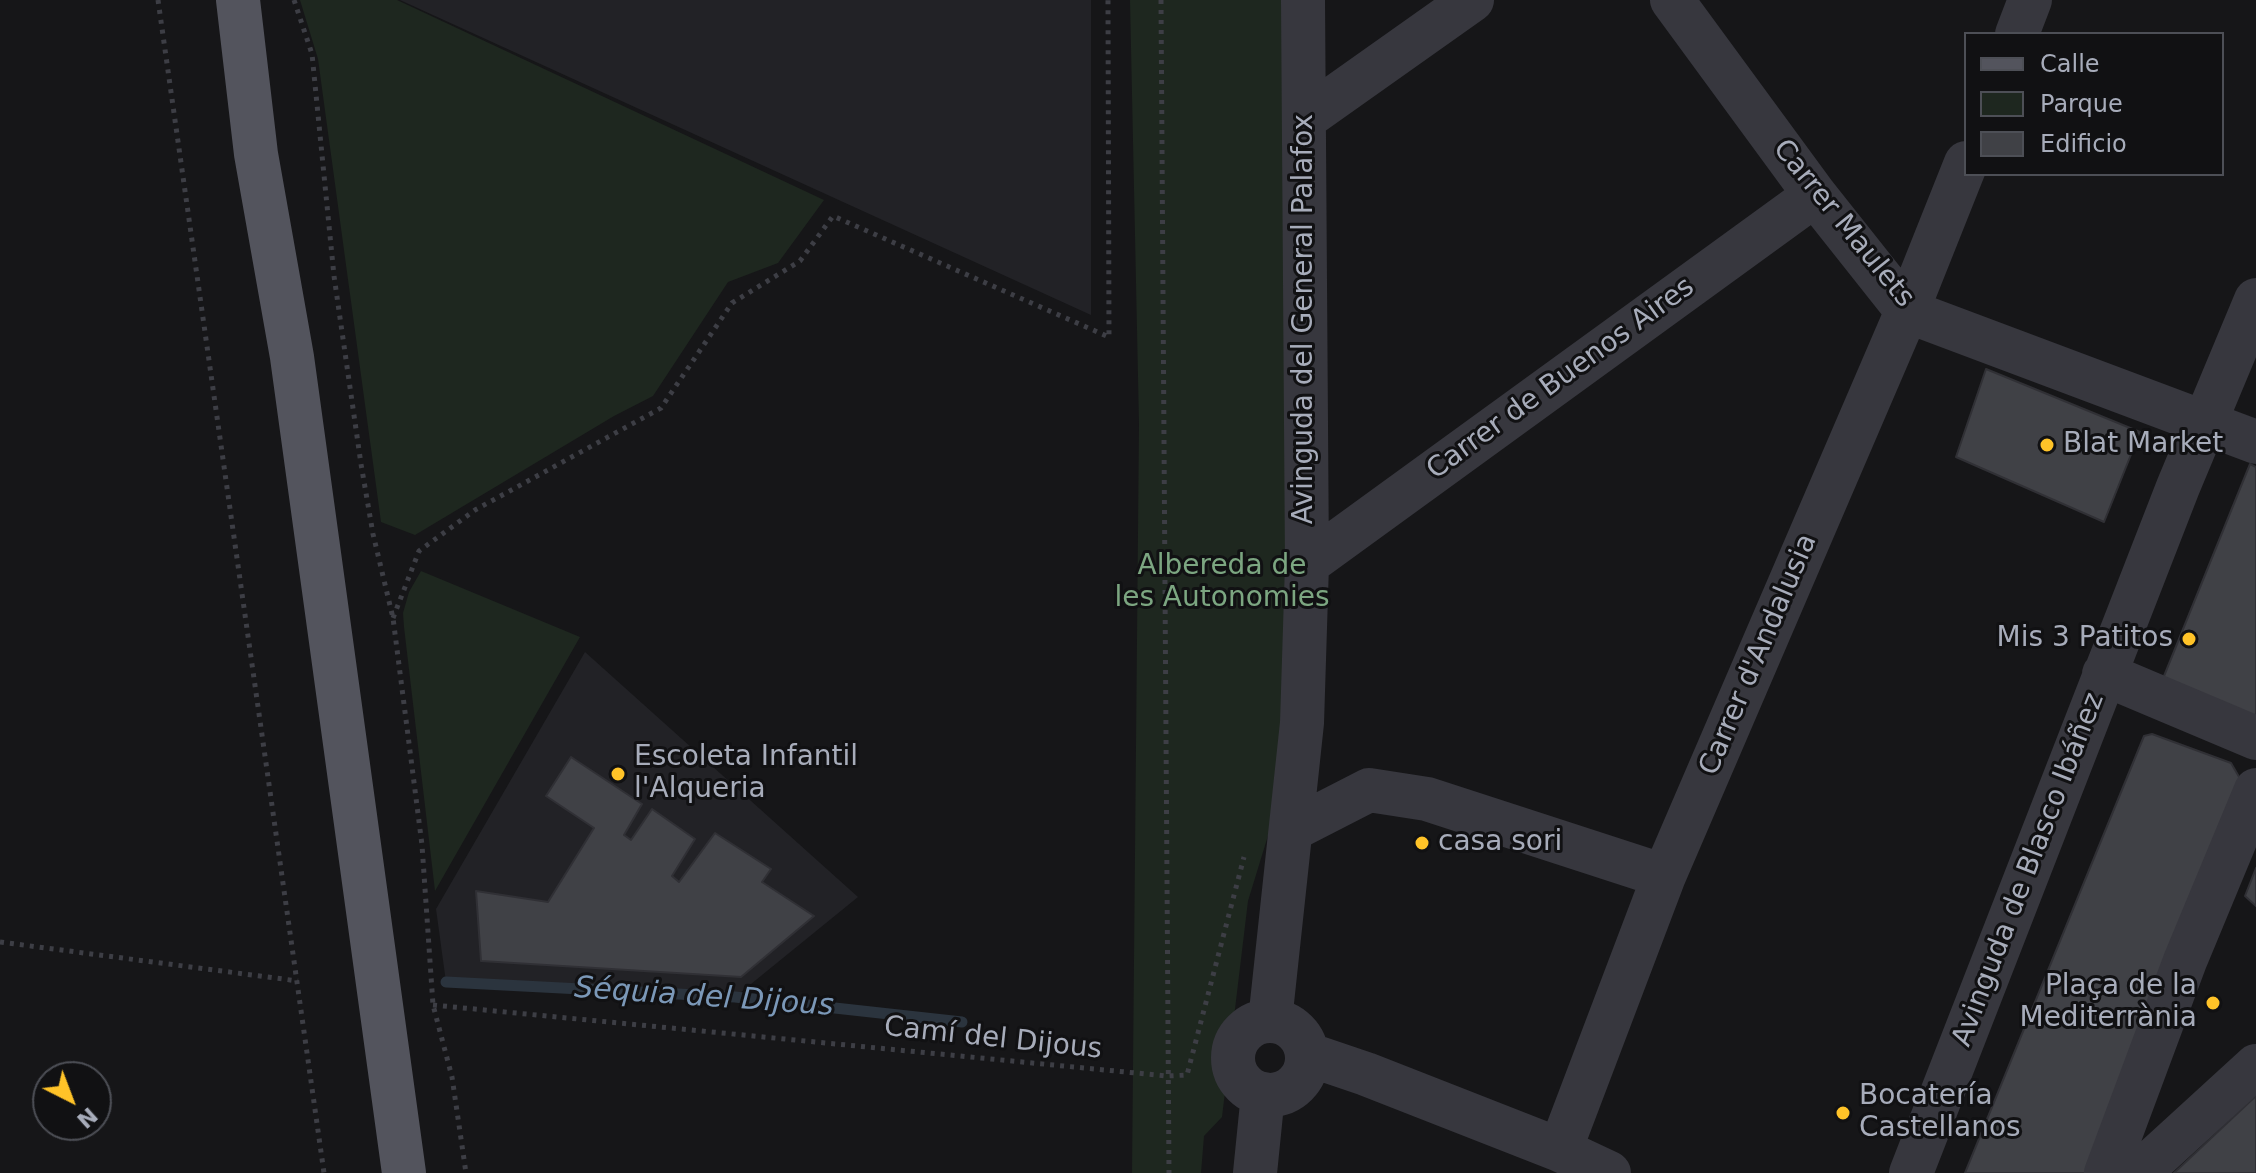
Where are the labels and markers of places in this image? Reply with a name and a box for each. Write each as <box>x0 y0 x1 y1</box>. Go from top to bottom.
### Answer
place label: Blat Market <box>2063 428 2223 462</box>
marker: Blat Market <box>2038 436 2056 454</box>
place label: Mis 3 Patitos <box>1997 622 2173 656</box>
marker: Mis 3 Patitos <box>2180 630 2198 648</box>
place label: Escoleta Infantil l'Alqueria <box>634 741 858 807</box>
marker: Escoleta Infantil l'Alqueria <box>609 765 627 783</box>
place label: casa sori <box>1438 826 1562 860</box>
marker: casa sori <box>1413 834 1431 852</box>
place label: Plaça de la Mediterrània <box>2019 970 2197 1036</box>
marker: Plaça de la Mediterrània <box>2204 994 2222 1012</box>
place label: Bocatería Castellanos <box>1859 1080 2021 1146</box>
marker: Bocatería Castellanos <box>1834 1104 1852 1122</box>

